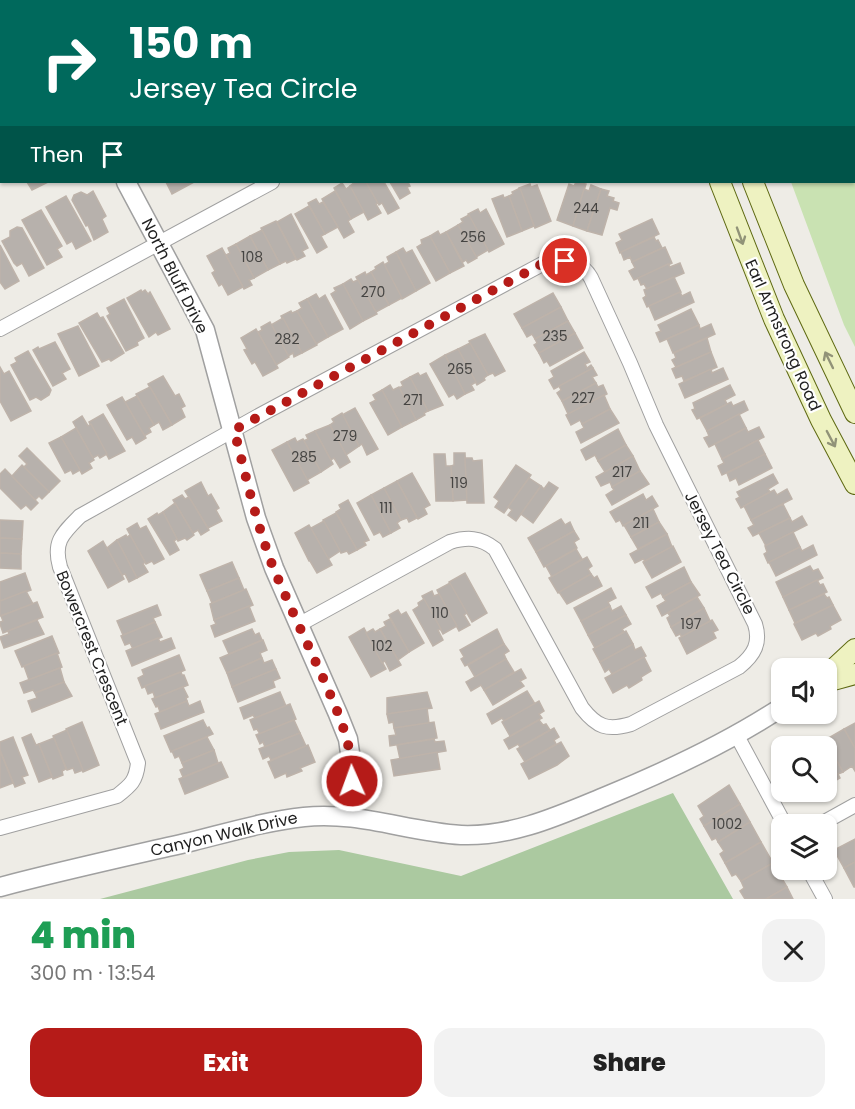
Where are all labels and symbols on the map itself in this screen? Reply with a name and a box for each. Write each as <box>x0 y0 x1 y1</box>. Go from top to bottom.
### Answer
house number: 244 <box>573 198 599 218</box>
street label: North Bluff Drive <box>136 214 214 338</box>
one-way arrow <box>735 226 746 245</box>
house number: 256 <box>460 227 486 247</box>
pin <box>539 235 590 286</box>
house number: 108 <box>241 247 263 267</box>
street label: Earl Armstrong Road <box>739 256 827 414</box>
house number: 270 <box>361 282 385 302</box>
house number: 235 <box>542 326 568 346</box>
house number: 282 <box>275 329 299 349</box>
one-way arrow <box>823 352 834 370</box>
house number: 265 <box>447 359 473 379</box>
house number: 227 <box>571 388 595 408</box>
house number: 271 <box>403 390 423 410</box>
house number: 279 <box>333 426 357 446</box>
one-way arrow <box>826 430 838 448</box>
house number: 285 <box>291 447 317 467</box>
house number: 217 <box>612 462 632 482</box>
house number: 119 <box>450 473 468 493</box>
street label: Jersey Tea Circle <box>679 487 761 619</box>
house number: 111 <box>379 498 393 518</box>
house number: 211 <box>632 513 650 533</box>
street label: Bowercrest Crescent <box>50 567 134 729</box>
house number: 110 <box>431 603 449 623</box>
house number: 197 <box>681 614 702 634</box>
house number: 102 <box>371 636 393 656</box>
position arrow <box>320 749 384 813</box>
street label: Canyon Walk Drive <box>148 806 300 862</box>
house number: 1002 <box>712 814 742 834</box>

